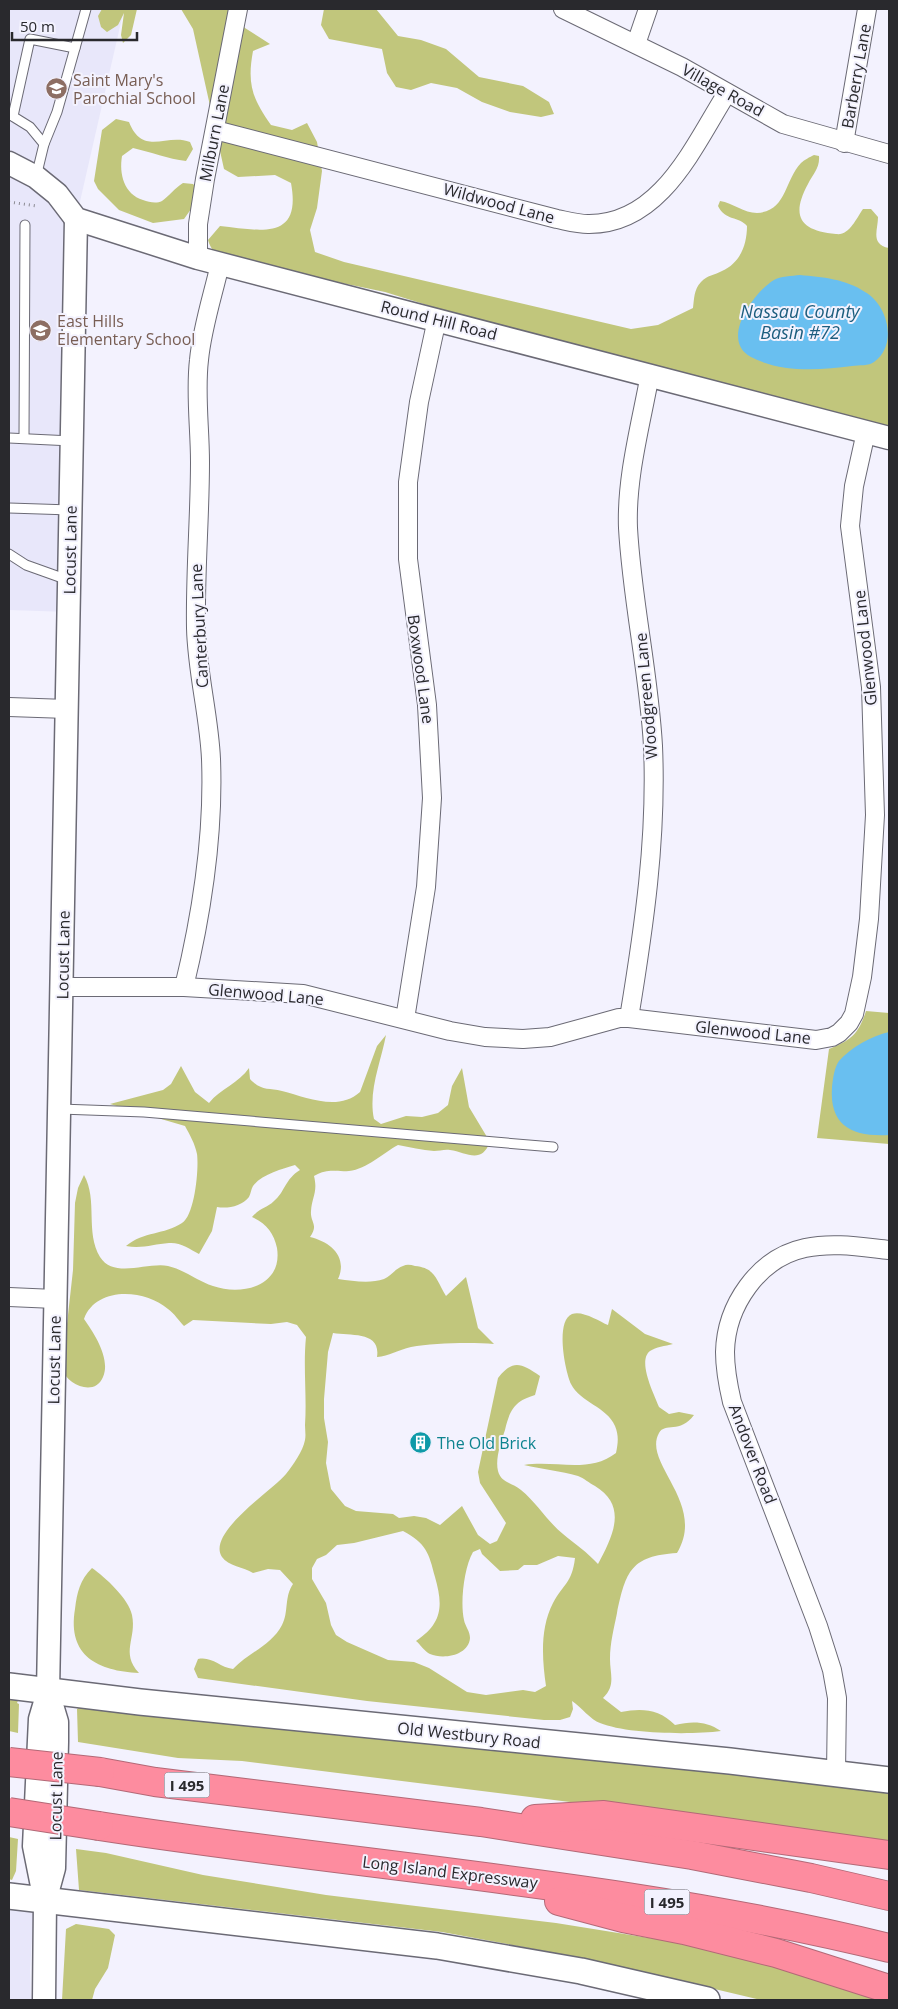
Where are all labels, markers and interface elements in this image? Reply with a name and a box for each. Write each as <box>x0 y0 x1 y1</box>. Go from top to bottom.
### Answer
scale bar <box>12 10 138 42</box>
text: 50 m <box>20 16 55 36</box>
street label: Barberry Lane <box>836 22 876 130</box>
street label: Village Road <box>678 58 768 122</box>
place label: Saint Mary's Parochial School <box>73 69 196 109</box>
school or university icon: Saint Mary's Parochial School <box>45 77 69 101</box>
street label: Milburn Lane <box>194 82 234 184</box>
street label: Wildwood Lane <box>441 178 557 228</box>
street label: Round Hill Road <box>378 295 500 345</box>
water label: Nassau County Basin #72 <box>740 299 861 344</box>
place label: East Hills Elementary School <box>57 310 195 350</box>
school or university icon: East Hills Elementary School <box>29 318 53 342</box>
street label: Locust Lane <box>58 505 82 595</box>
street label: Canterbury Lane <box>185 563 213 689</box>
street label: Glenwood Lane <box>848 589 882 707</box>
street label: Boxwood Lane <box>402 613 440 725</box>
street label: Woodgreen Lane <box>630 632 662 760</box>
street label: Locust Lane <box>51 910 75 1000</box>
street label: Glenwood Lane <box>207 978 325 1010</box>
street label: Glenwood Lane <box>694 1015 812 1049</box>
street label: Locust Lane <box>42 1315 66 1405</box>
street label: Andover Road <box>724 1401 782 1507</box>
building icon: The Old Brick <box>409 1431 433 1455</box>
place label: The Old Brick <box>437 1432 537 1454</box>
street label: Old Westbury Road <box>396 1717 542 1753</box>
street label: Locust Lane <box>44 1751 68 1841</box>
road number: I 495 <box>164 1772 210 1798</box>
street label: Long Island Expressway <box>361 1850 540 1894</box>
road number: I 495 <box>644 1890 690 1914</box>

